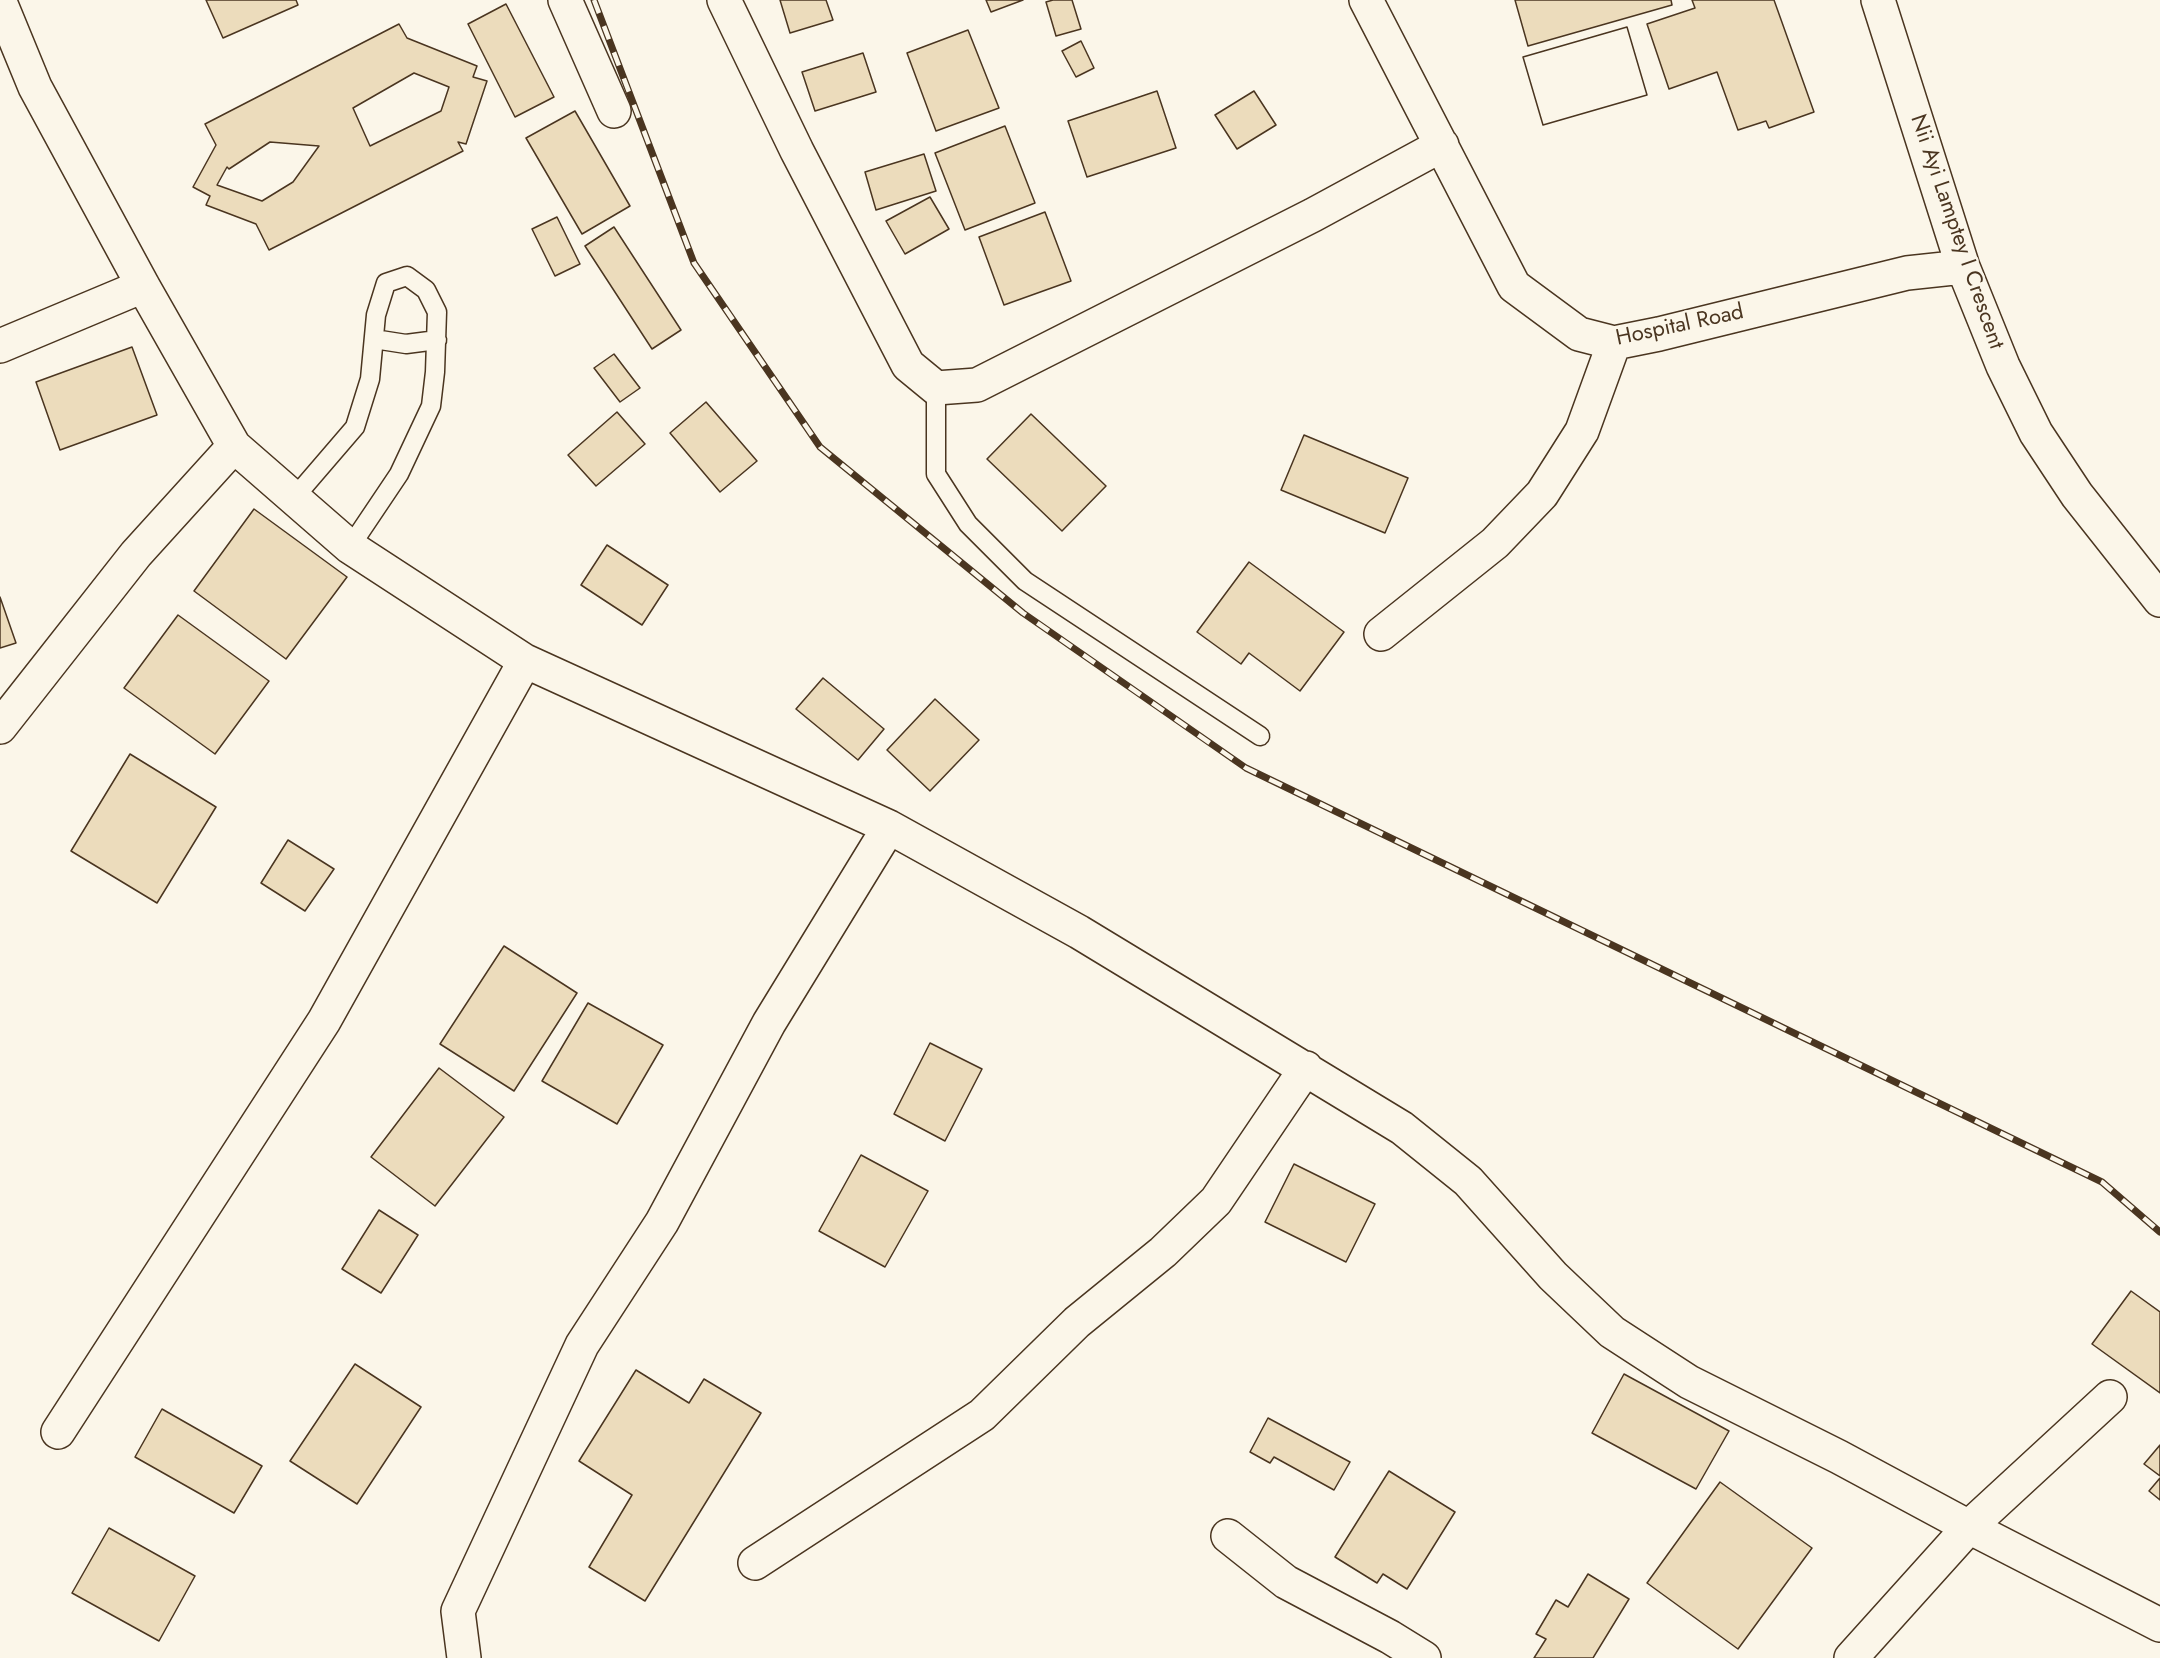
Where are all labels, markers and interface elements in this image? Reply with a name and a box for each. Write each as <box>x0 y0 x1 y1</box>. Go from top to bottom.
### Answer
street label: Nii Ayi Lamptey I Crescent <box>1903 111 2009 353</box>
street label: Hospital Road <box>1614 300 1746 352</box>

